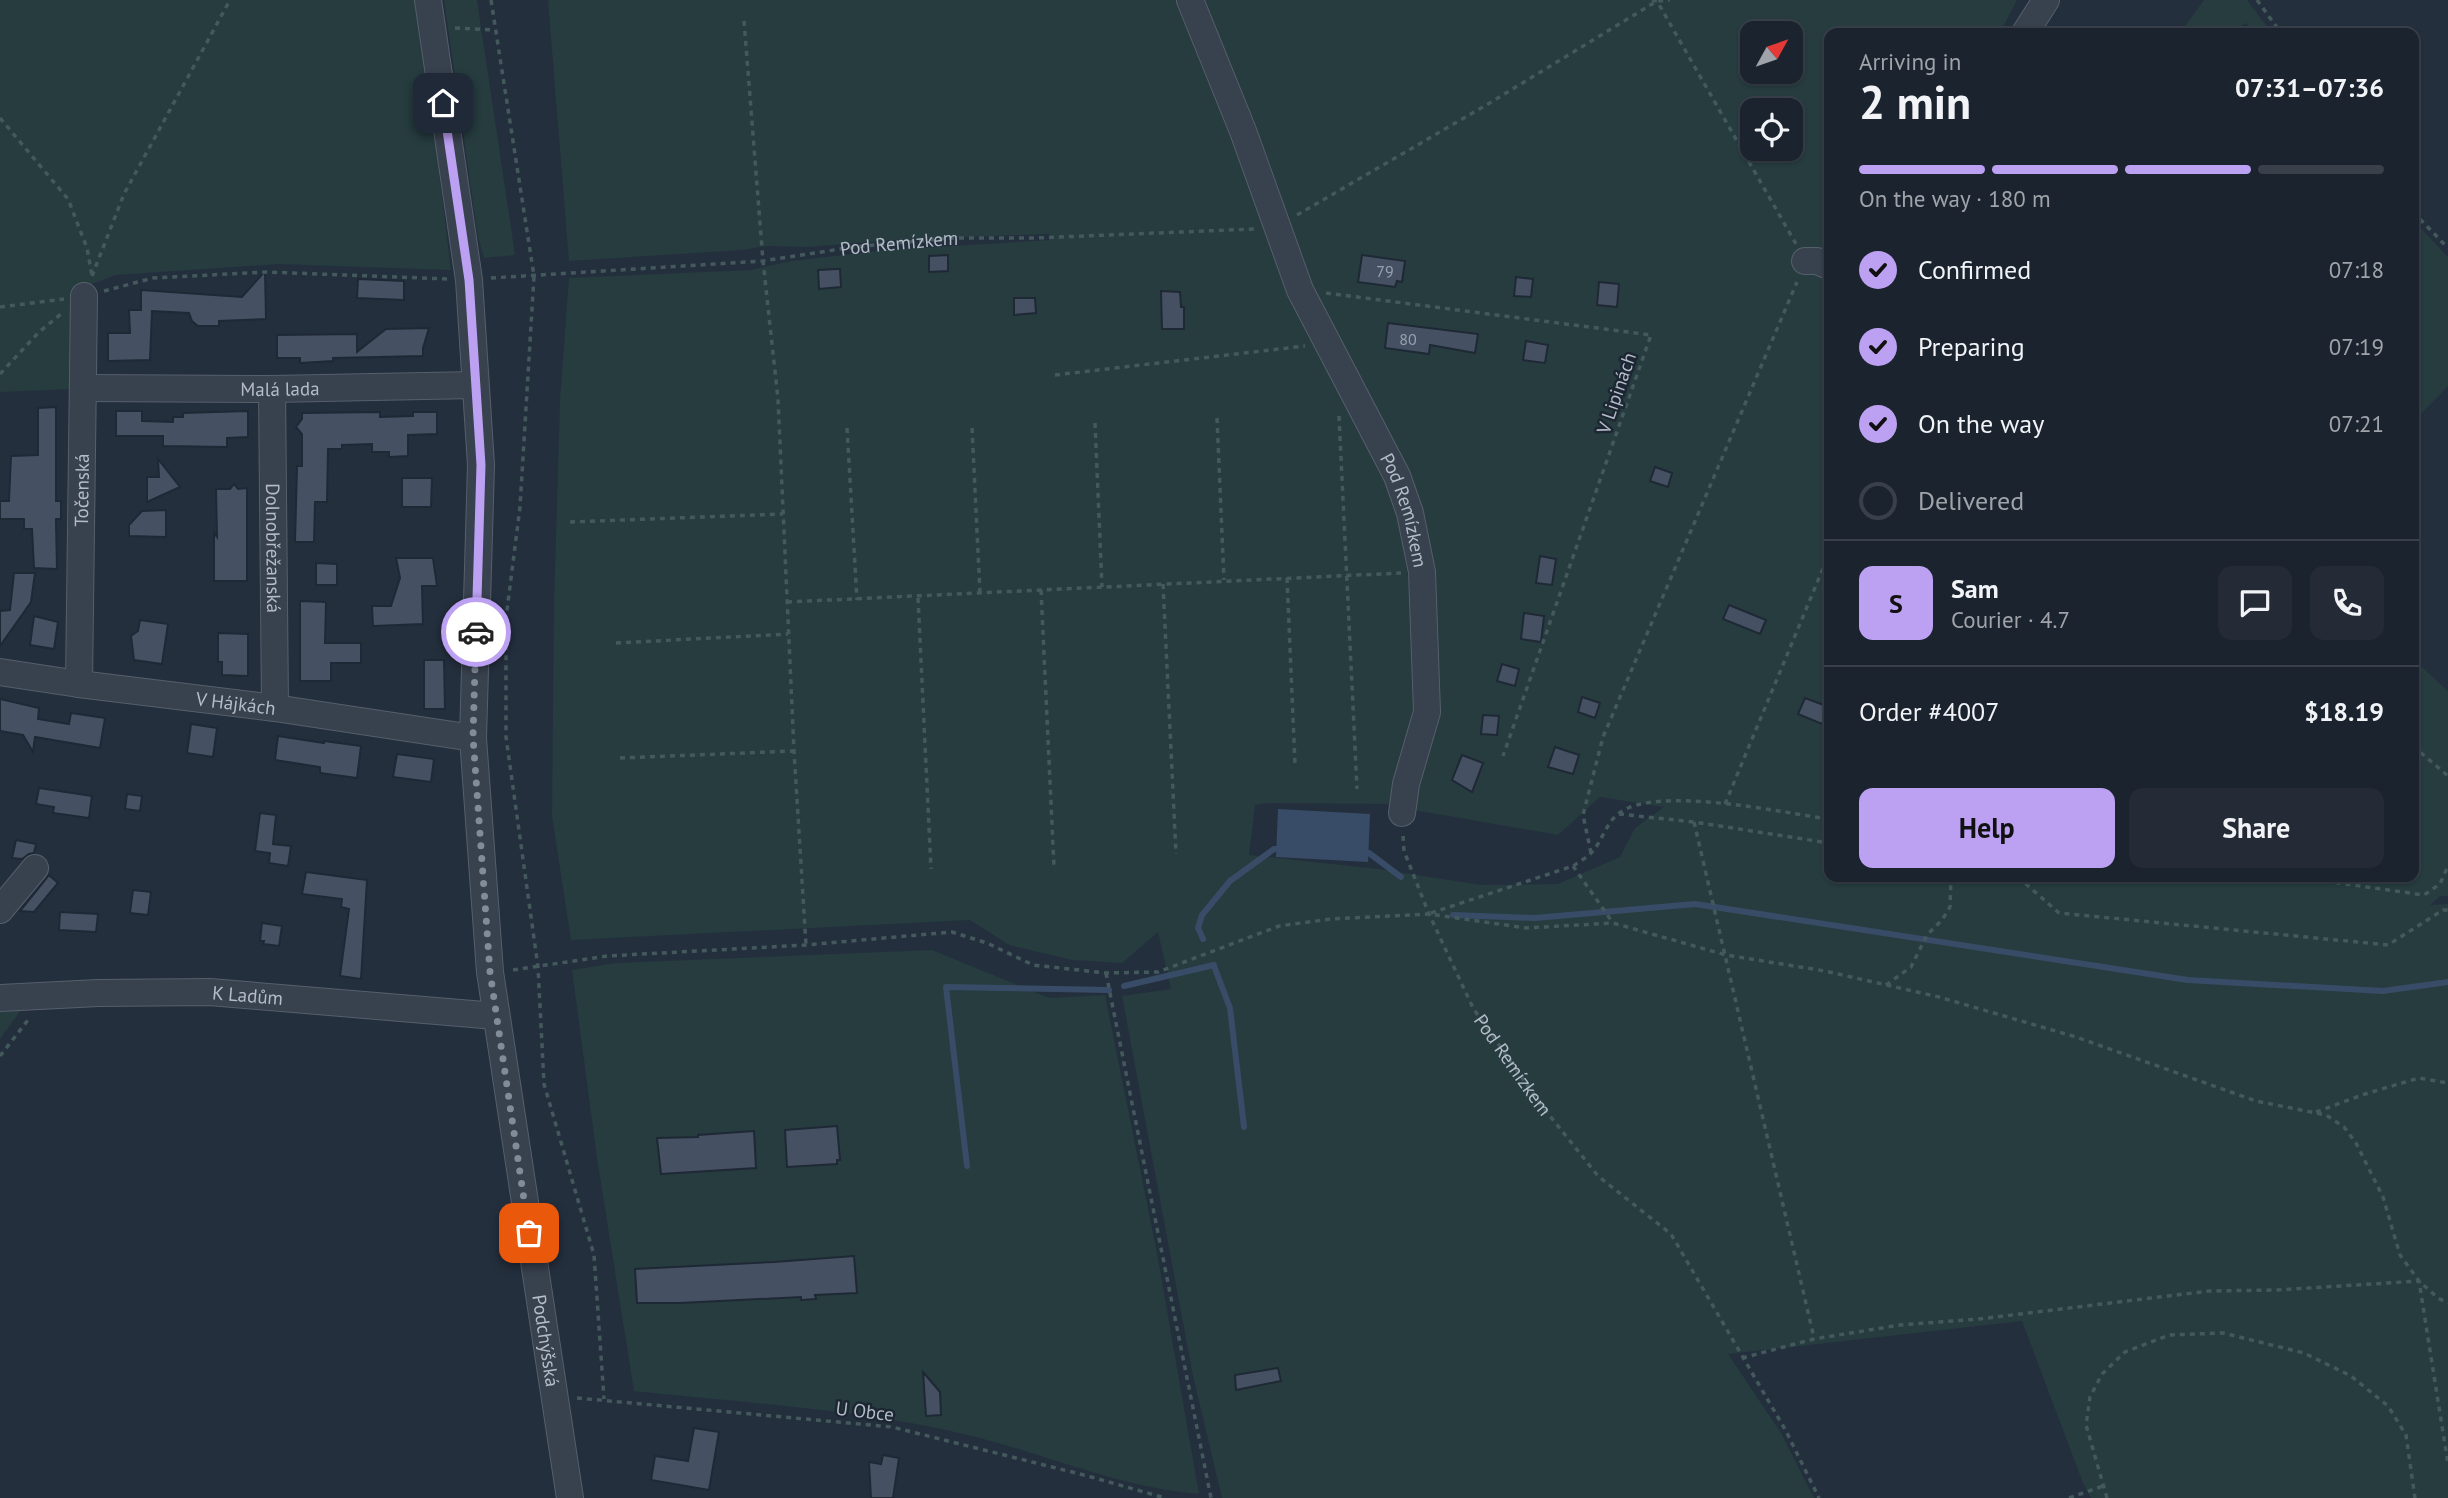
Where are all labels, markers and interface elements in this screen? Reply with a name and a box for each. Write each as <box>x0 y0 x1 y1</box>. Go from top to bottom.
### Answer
north arrow <box>1740 21 1802 84</box>
map controls <box>1740 21 1803 161</box>
text: Arriving in <box>1859 47 1961 76</box>
text: 07:31–07:36 <box>2235 71 2384 104</box>
text: 2 min <box>1859 72 1971 132</box>
pin <box>413 73 473 133</box>
icon: home <box>424 84 462 122</box>
button: locate <box>1740 98 1803 161</box>
text: On the way · 180 m <box>1859 184 2051 213</box>
street label: Pod Remízkem <box>838 226 958 261</box>
icon: check <box>1859 251 1897 289</box>
text: Confirmed <box>1918 253 2031 286</box>
text: 07:18 <box>2329 255 2384 284</box>
house number: 79 <box>1376 261 1394 281</box>
icon: check <box>1859 328 1897 366</box>
house number: 80 <box>1399 329 1417 349</box>
text: Preparing <box>1918 330 2025 363</box>
text: 07:19 <box>2329 332 2384 361</box>
street label: V Lipinách <box>1591 349 1641 438</box>
street label: Malá lada <box>240 376 320 401</box>
icon: check <box>1859 405 1897 443</box>
text: On the way <box>1918 407 2044 440</box>
text: 07:21 <box>2329 409 2384 438</box>
street label: Pod Remízkem <box>1375 449 1433 569</box>
street label: Točenská <box>69 453 94 527</box>
street label: Dolnobřežanská <box>261 483 286 613</box>
text: Delivered <box>1918 484 2024 517</box>
button: chat <box>2218 566 2292 640</box>
button: phone <box>2310 566 2384 640</box>
text: Sam <box>1951 572 1999 605</box>
text: S <box>1889 587 1903 620</box>
courier <box>441 597 511 667</box>
text: Courier · 4.7 <box>1951 605 2070 634</box>
icon: car <box>457 613 495 651</box>
street label: V Hájkách <box>194 686 277 720</box>
text: Order #4007 <box>1859 695 1999 728</box>
text: $18.19 <box>2304 695 2384 728</box>
button: Help <box>1859 788 2115 868</box>
button: Share <box>2129 788 2384 868</box>
street label: K Ladům <box>211 980 284 1010</box>
street label: Pod Remízkem <box>1469 1009 1557 1120</box>
pin <box>499 1203 559 1263</box>
icon: bag <box>510 1214 548 1252</box>
street label: Podchýšská <box>527 1293 565 1388</box>
street label: U Obce <box>834 1396 896 1426</box>

